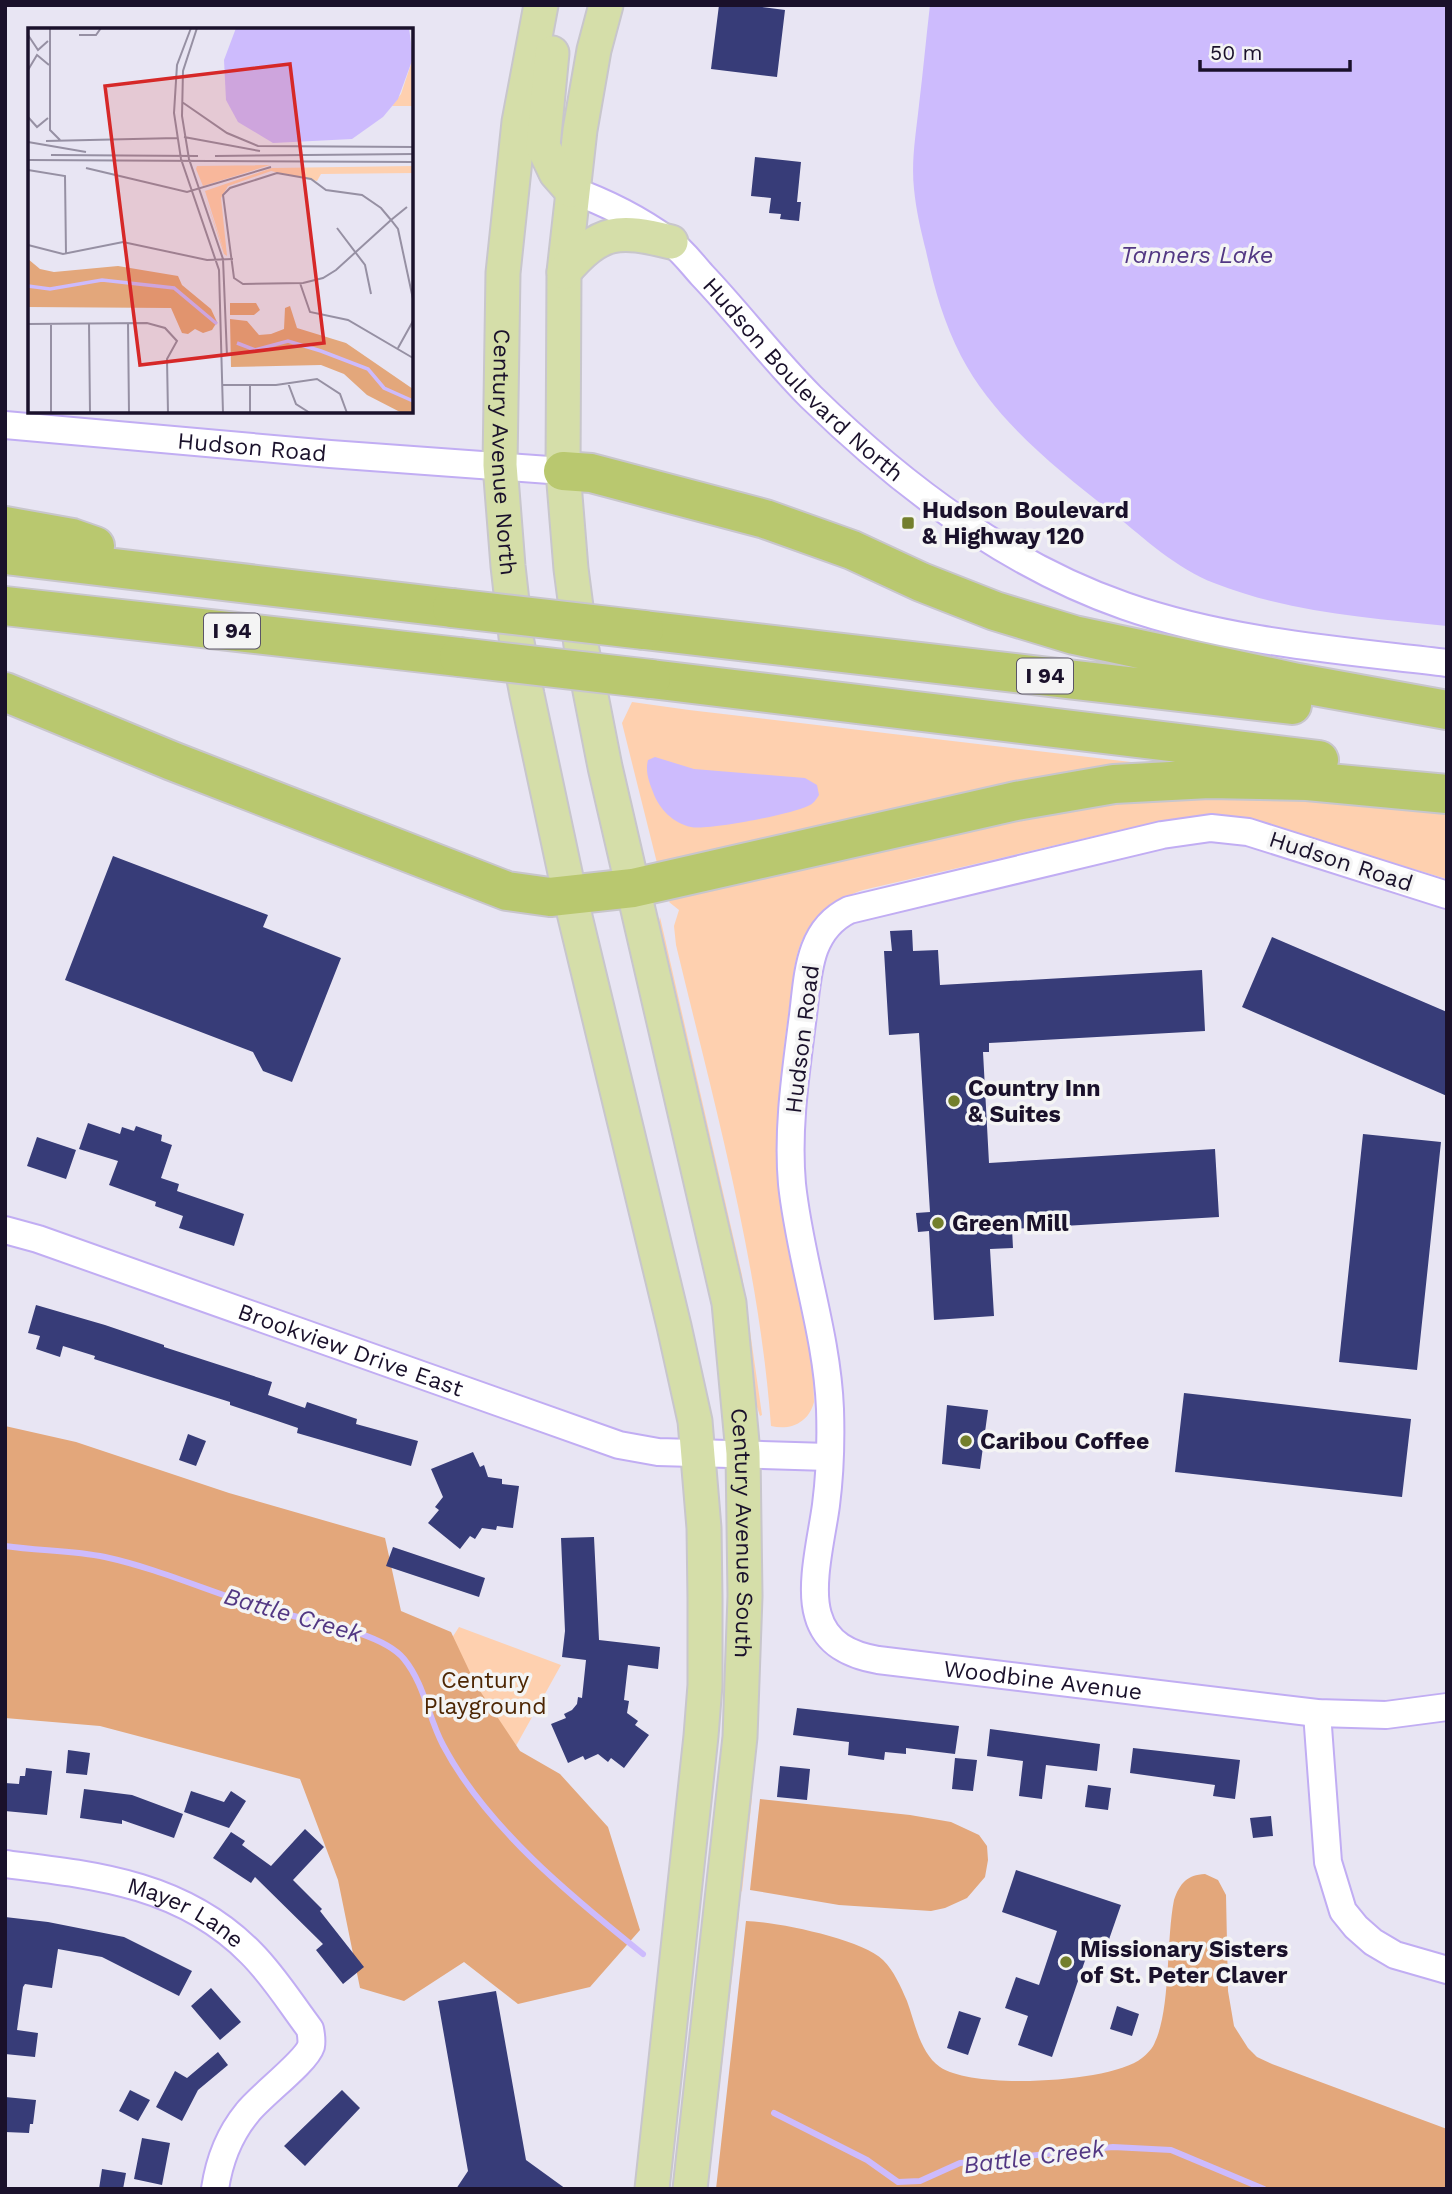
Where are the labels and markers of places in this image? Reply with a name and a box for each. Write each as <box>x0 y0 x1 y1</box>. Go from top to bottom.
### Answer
place label: Hudson Boulevard & Highway 120 <box>922 497 1129 550</box>
marker: Hudson Boulevard & Highway 120 <box>900 515 916 531</box>
place label: Country Inn & Suites <box>968 1075 1101 1128</box>
marker: Country Inn & Suites <box>946 1093 962 1109</box>
place label: Green Mill <box>952 1210 1069 1237</box>
marker: Green Mill <box>930 1215 946 1231</box>
place label: Caribou Coffee <box>980 1428 1149 1455</box>
marker: Caribou Coffee <box>958 1433 974 1449</box>
place label: Missionary Sisters of St. Peter Claver <box>1080 1936 1288 1989</box>
marker: Missionary Sisters of St. Peter Claver <box>1058 1954 1074 1970</box>

